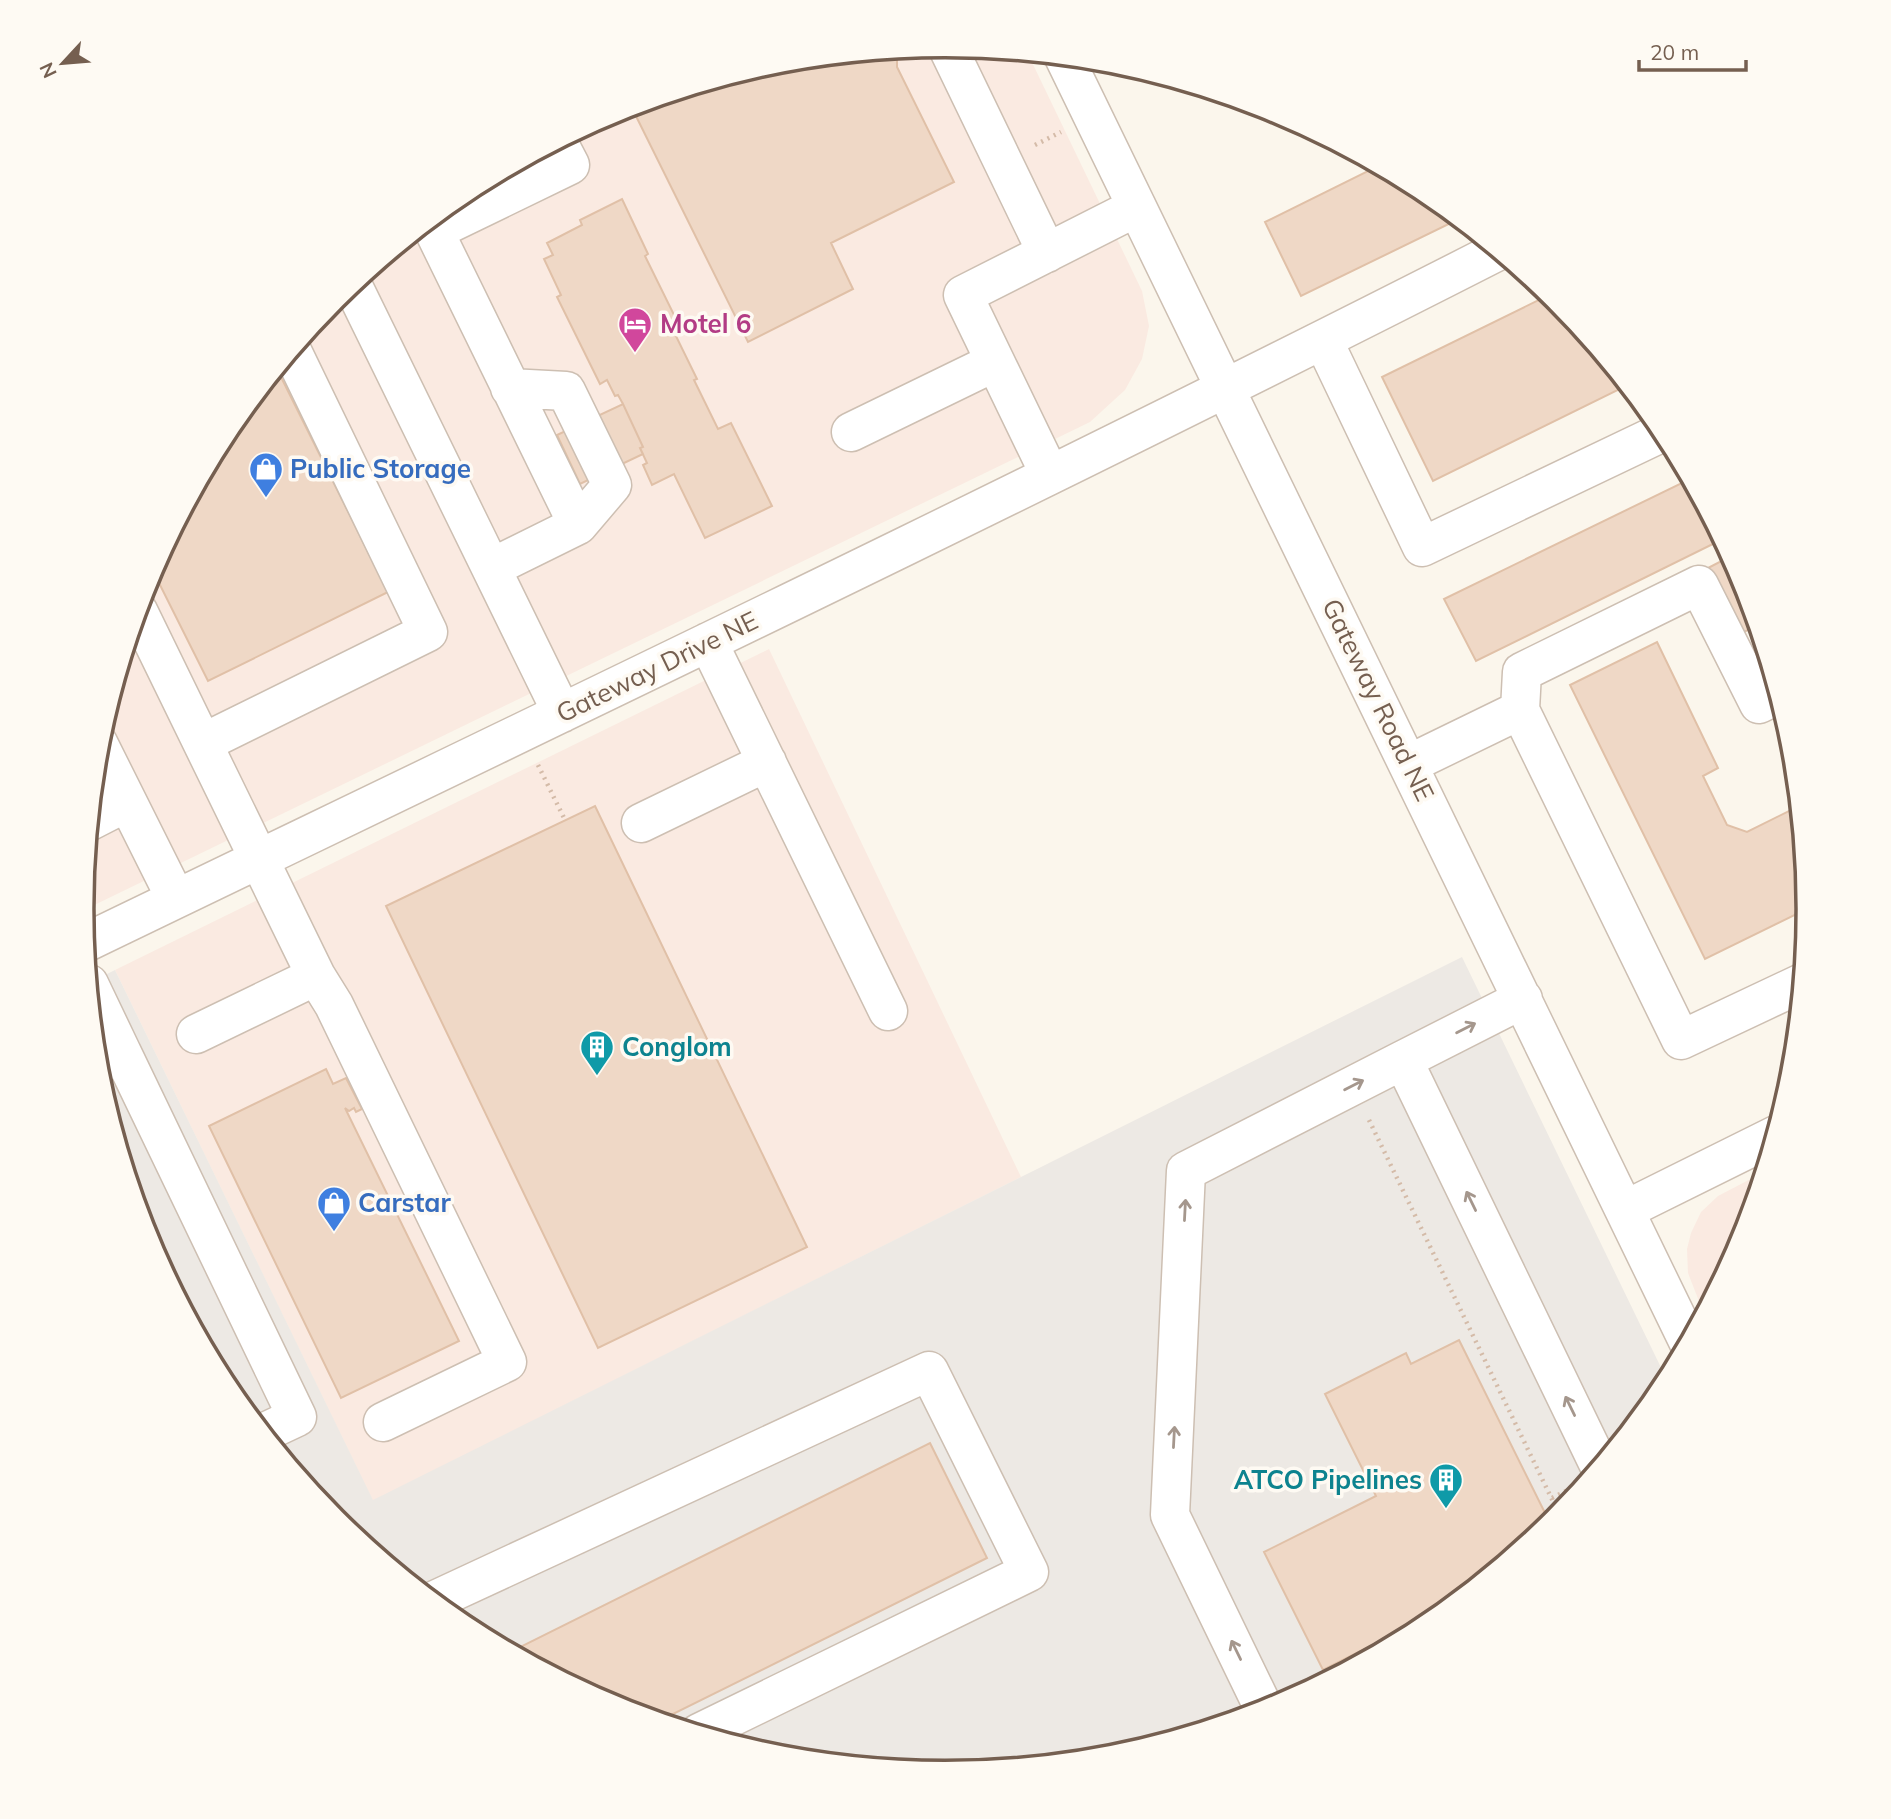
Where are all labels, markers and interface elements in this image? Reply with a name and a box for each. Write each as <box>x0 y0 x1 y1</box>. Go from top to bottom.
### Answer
north arrow <box>28 28 98 98</box>
scale bar <box>1639 28 1746 72</box>
text: 20 m <box>1650 39 1699 65</box>
text: N <box>34 59 62 82</box>
hotel icon: Motel 6 <box>616 305 654 354</box>
place label: Motel 6 <box>660 307 751 340</box>
shop icon: Public Storage <box>247 450 285 499</box>
place label: Public Storage <box>290 452 471 485</box>
street label: Gateway Road NE <box>1315 593 1442 806</box>
street label: Gateway Drive NE <box>551 603 763 730</box>
one-way arrow <box>1456 1021 1476 1035</box>
building icon: Conglom <box>578 1028 616 1077</box>
place label: Conglom <box>622 1030 732 1063</box>
one-way arrow <box>1343 1078 1364 1092</box>
shop icon: Carstar <box>315 1184 353 1233</box>
place label: Carstar <box>358 1186 451 1219</box>
one-way arrow <box>1464 1191 1477 1212</box>
one-way arrow <box>1178 1199 1191 1222</box>
one-way arrow <box>1563 1396 1577 1417</box>
one-way arrow <box>1167 1426 1180 1449</box>
building icon: ATCO Pipelines <box>1427 1461 1465 1510</box>
place label: ATCO Pipelines <box>1234 1463 1422 1496</box>
one-way arrow <box>1228 1640 1242 1661</box>

